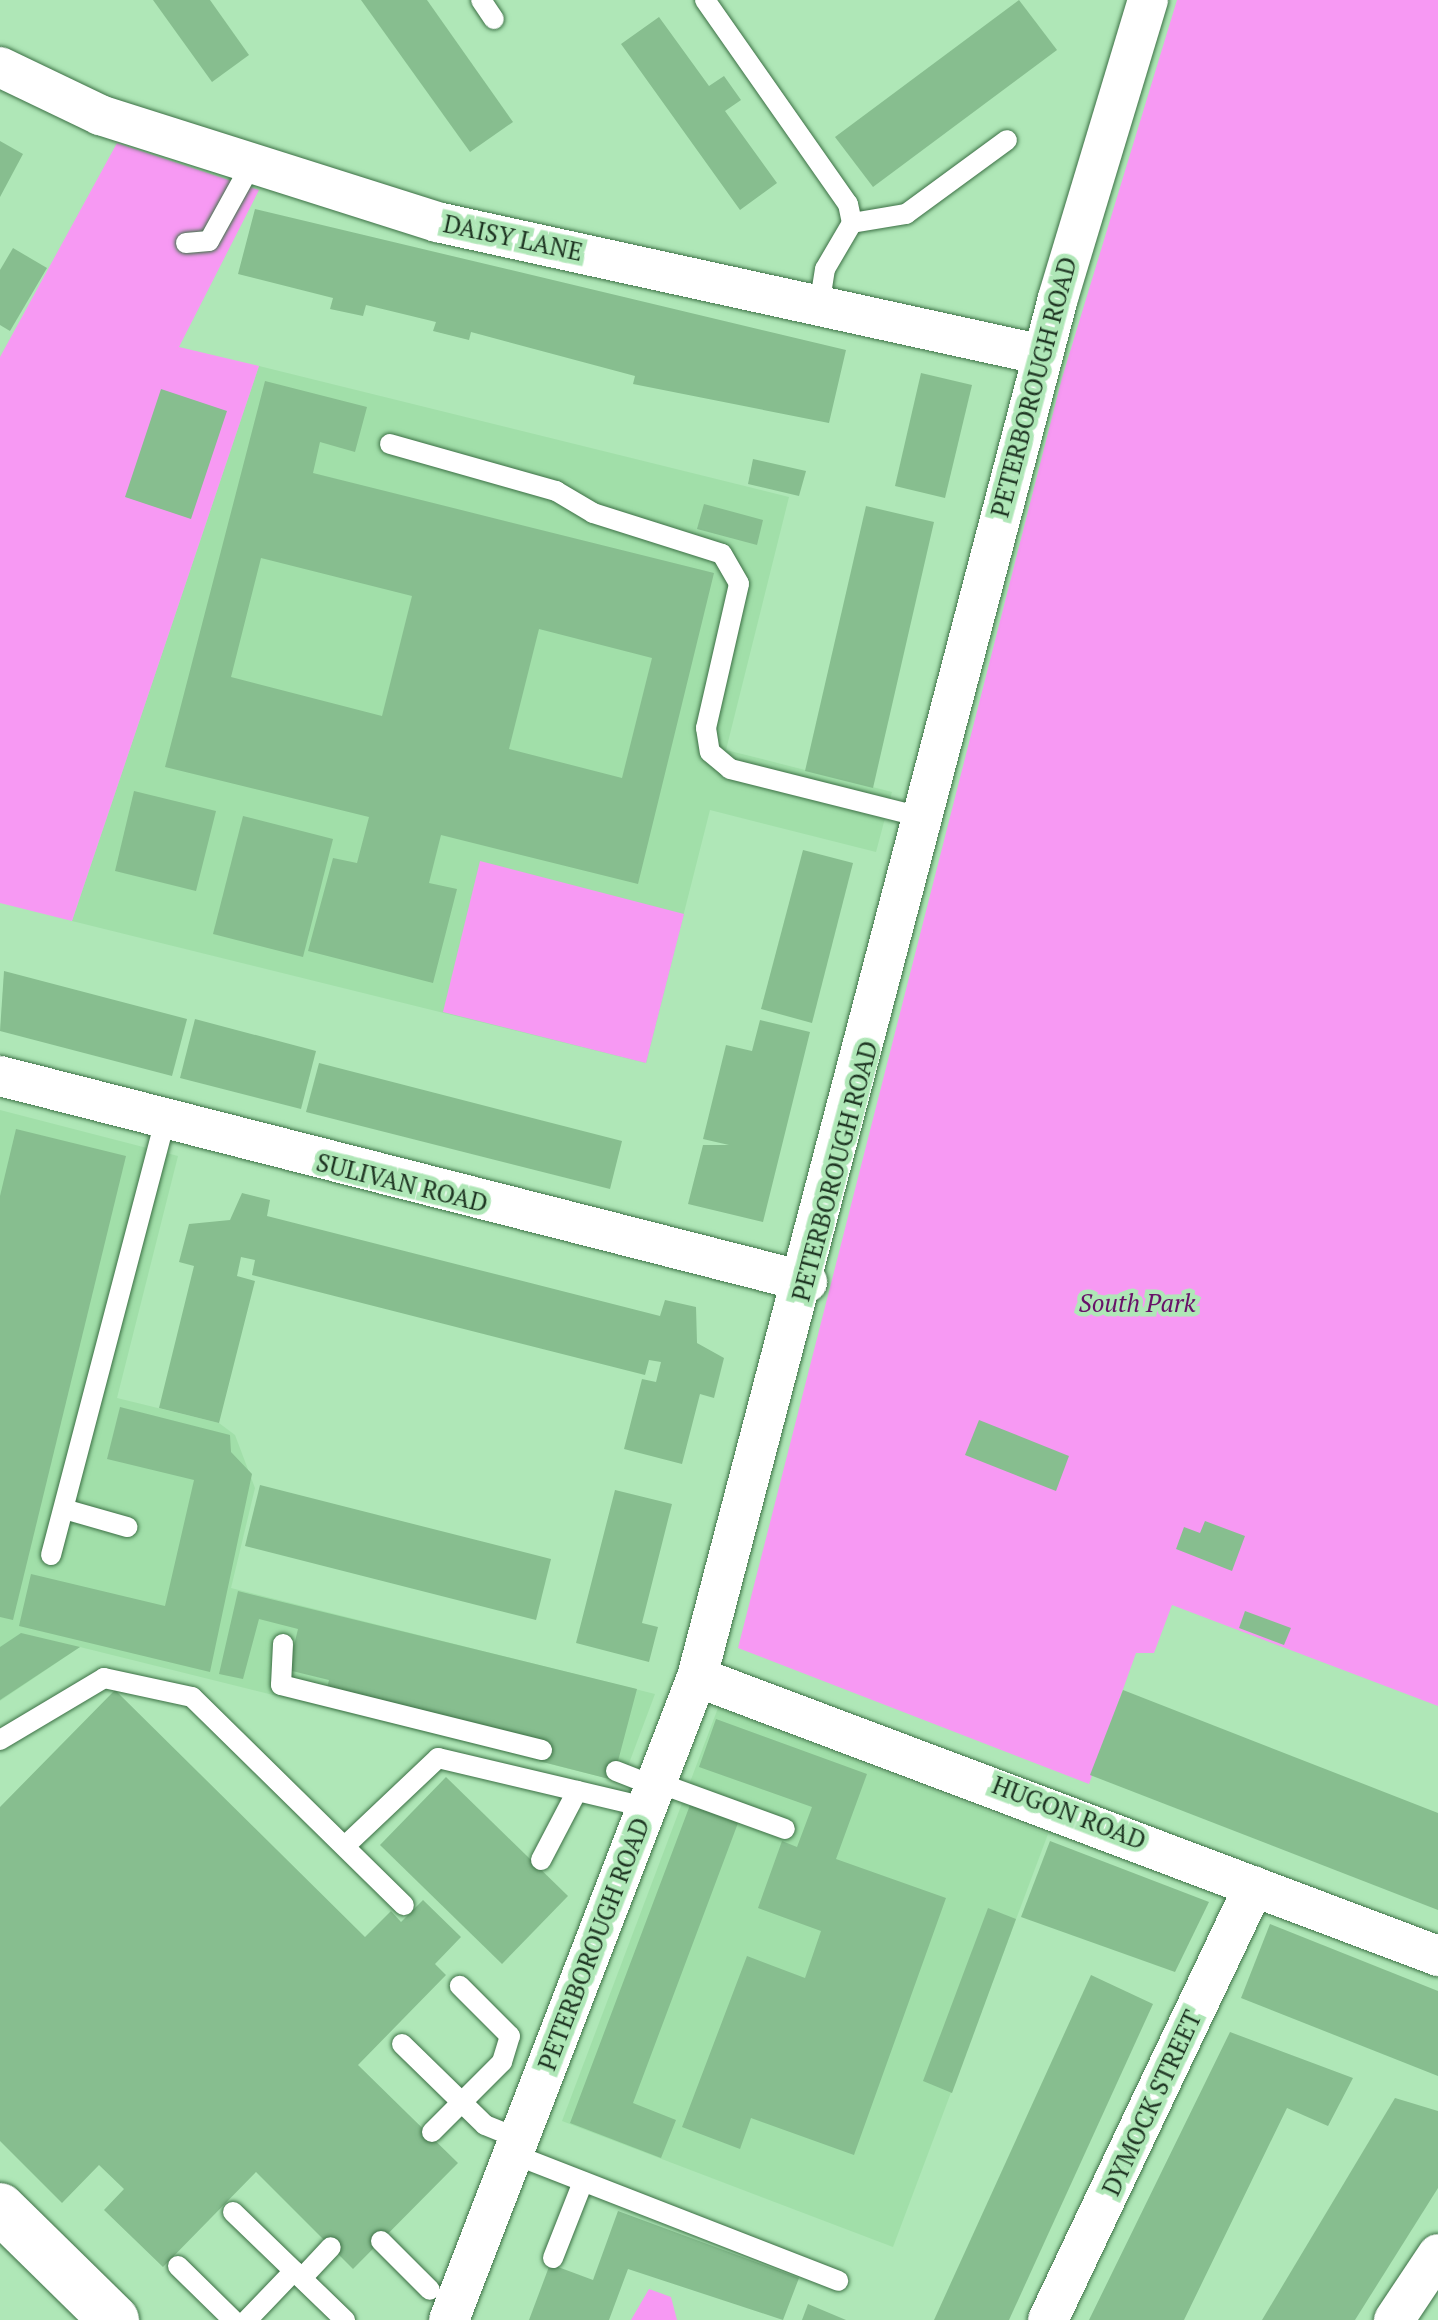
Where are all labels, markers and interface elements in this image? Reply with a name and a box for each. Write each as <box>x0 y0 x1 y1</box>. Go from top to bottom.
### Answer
street label: DAISY LANE <box>441 209 585 267</box>
street label: PETERBOROUGH ROAD <box>985 254 1083 520</box>
street label: PETERBOROUGH ROAD <box>786 1038 884 1304</box>
street label: SULIVAN ROAD <box>313 1147 491 1219</box>
park label: South Park <box>1079 1288 1195 1318</box>
street label: HUGON ROAD <box>988 1770 1150 1856</box>
street label: PETERBOROUGH ROAD <box>532 1813 656 2075</box>
street label: DYMOCK STREET <box>1096 2006 1208 2200</box>

